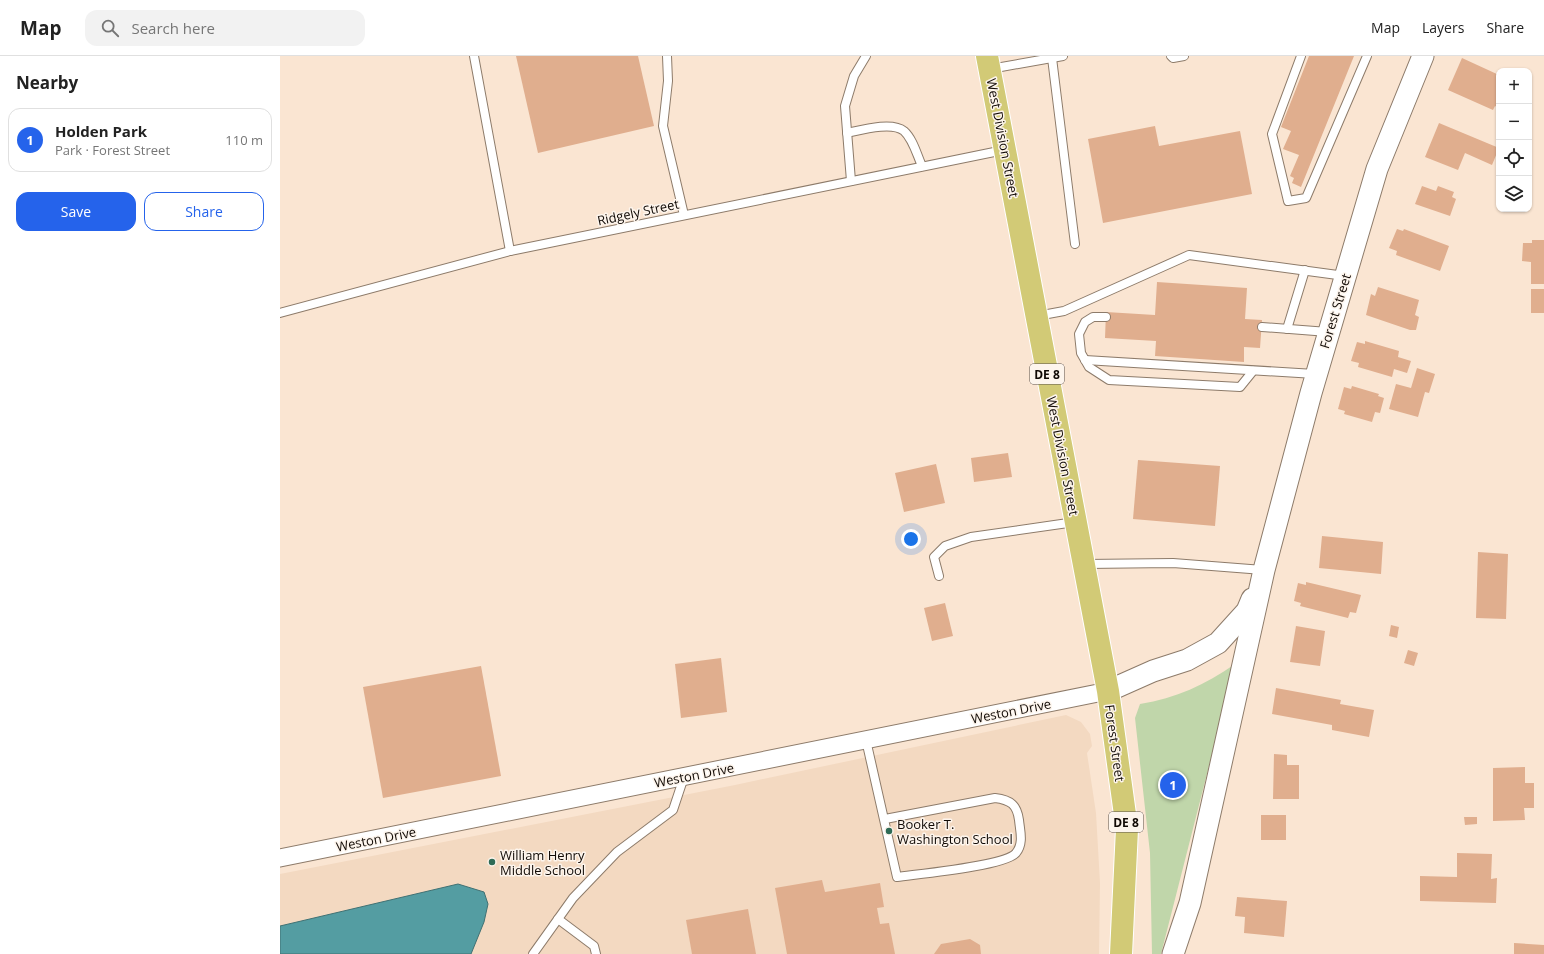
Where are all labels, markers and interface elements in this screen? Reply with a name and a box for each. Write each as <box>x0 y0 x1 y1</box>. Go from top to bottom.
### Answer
search box <box>85 10 365 46</box>
text: Map <box>20 15 61 41</box>
icon: search <box>99 17 121 39</box>
text: Search here <box>131 18 215 38</box>
text: Map <box>1371 18 1400 37</box>
text: Layers <box>1422 18 1464 37</box>
text: Share <box>1486 18 1524 37</box>
map controls <box>1496 68 1532 212</box>
button: + <box>1496 68 1532 104</box>
text: Nearby <box>16 71 78 94</box>
street label: West Division Street <box>983 77 1023 199</box>
button: − <box>1496 104 1532 140</box>
text: Holden Park <box>55 121 147 141</box>
text: 1 <box>26 131 34 149</box>
text: 110 m <box>225 131 263 149</box>
button: locate <box>1496 140 1532 176</box>
text: Park · Forest Street <box>55 141 170 159</box>
button: layers <box>1496 176 1532 212</box>
button: Save <box>16 192 136 231</box>
button: Share <box>144 192 264 231</box>
street label: Ridgely Street <box>595 194 681 229</box>
street label: Forest Street <box>1315 271 1355 351</box>
road number: DE 8 <box>1030 364 1064 384</box>
street label: West Division Street <box>1043 395 1083 517</box>
your location <box>901 529 921 549</box>
street label: Weston Drive <box>969 694 1053 728</box>
street label: Forest Street <box>1101 703 1129 783</box>
street label: Weston Drive <box>652 758 736 792</box>
pin: 1 <box>1160 770 1186 800</box>
road number: DE 8 <box>1109 812 1143 832</box>
place label: Booker T. Washington School <box>897 815 1013 848</box>
street label: Weston Drive <box>334 822 418 856</box>
marker: Booker T. Washington School <box>884 826 894 836</box>
place label: William Henry Middle School <box>500 846 585 879</box>
marker: William Henry Middle School <box>487 857 497 867</box>

